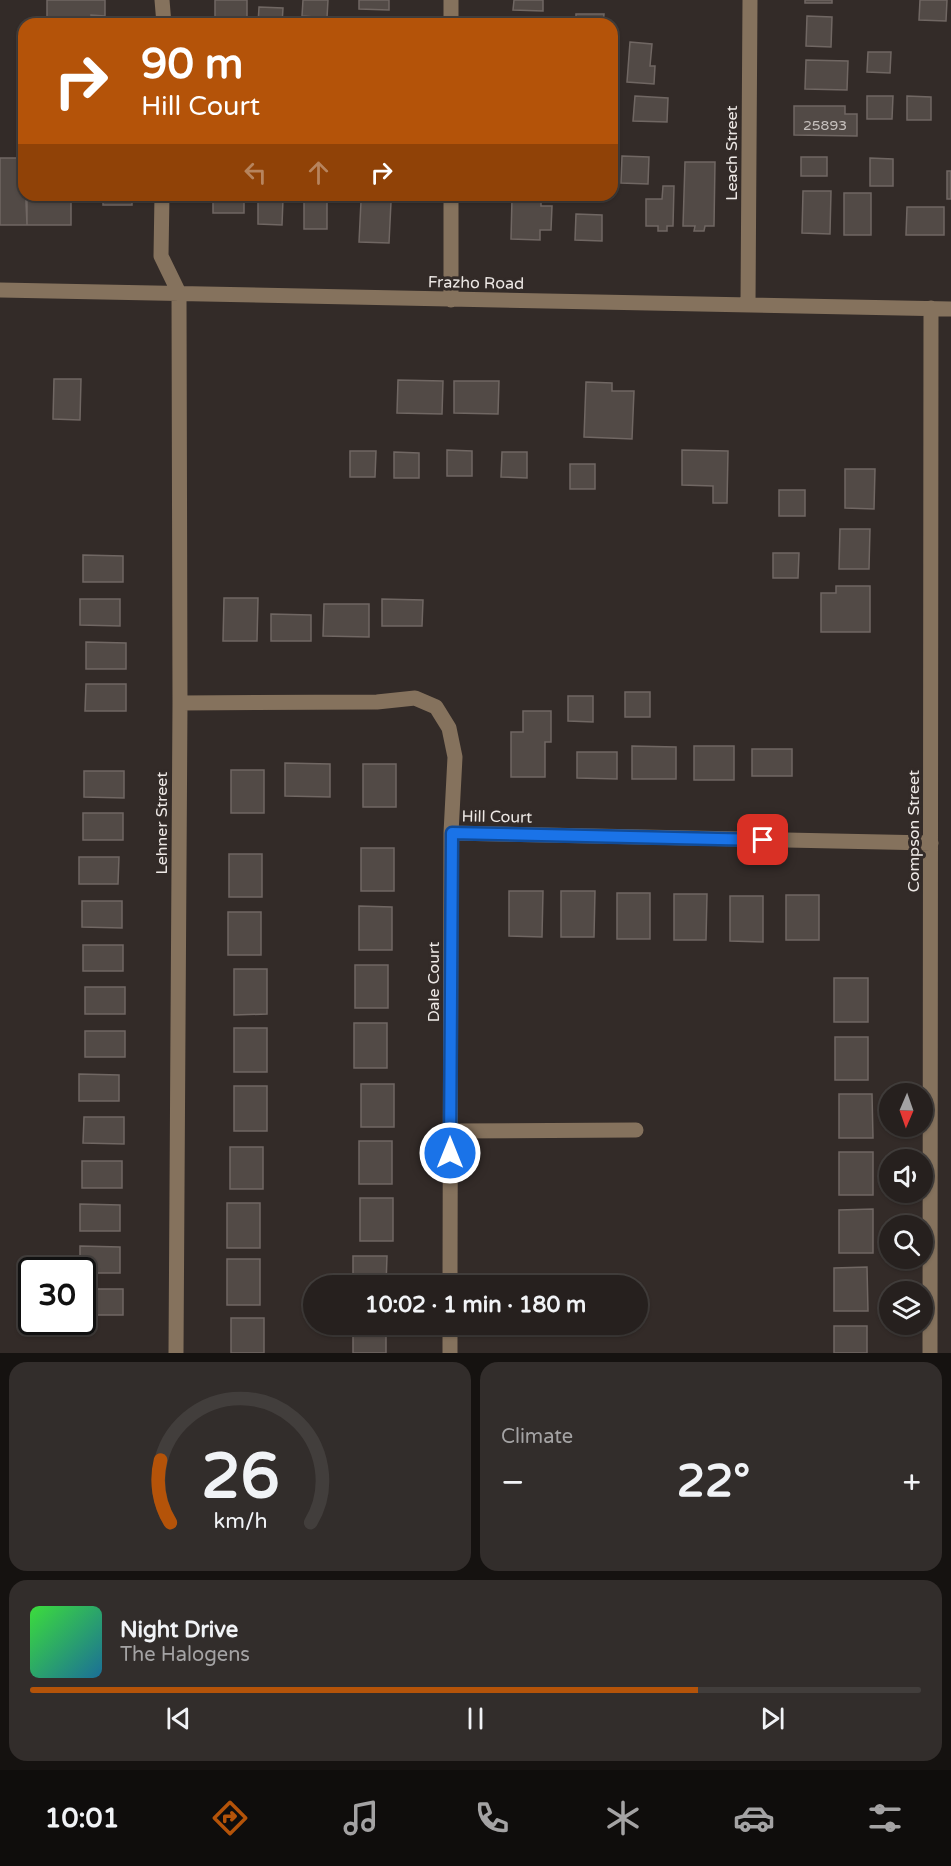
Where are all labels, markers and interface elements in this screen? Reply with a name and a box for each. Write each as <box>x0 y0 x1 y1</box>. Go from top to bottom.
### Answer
text: 90 m <box>141 39 243 90</box>
icon: right <box>42 42 120 120</box>
text: Hill Court <box>141 90 260 123</box>
street label: Leach Street <box>722 105 742 201</box>
house number: 25893 <box>803 117 847 134</box>
icon: left <box>239 156 272 189</box>
icon: ahead <box>302 156 335 189</box>
icon: right <box>365 156 398 189</box>
street label: Frazho Road <box>428 272 524 294</box>
street label: Compson Street <box>904 770 924 892</box>
street label: Lehner Street <box>152 772 172 874</box>
street label: Hill Court <box>462 806 532 828</box>
pin <box>737 814 788 865</box>
icon: arrive <box>746 823 779 856</box>
street label: Dale Court <box>424 942 444 1022</box>
north arrow <box>879 1083 933 1137</box>
map controls <box>879 1083 933 1335</box>
position arrow <box>418 1121 482 1185</box>
button: sound <box>879 1149 933 1203</box>
button: search <box>879 1215 933 1269</box>
speed limit sign: 30 <box>18 1257 96 1335</box>
button: layers <box>879 1281 933 1335</box>
text: 10:02 · 1 min · 180 m <box>365 1292 586 1318</box>
text: Climate <box>501 1425 573 1449</box>
text: 26 <box>201 1440 279 1515</box>
text: 22° <box>677 1455 750 1509</box>
text: − <box>501 1463 525 1502</box>
text: + <box>902 1463 921 1502</box>
text: km/h <box>213 1509 267 1535</box>
text: Night Drive <box>120 1617 238 1643</box>
text: The Halogens <box>120 1643 250 1667</box>
icon: previous <box>162 1702 195 1735</box>
icon: pause <box>459 1702 492 1735</box>
icon: next <box>756 1702 789 1735</box>
icon: directions <box>209 1797 251 1839</box>
icon: music <box>340 1797 382 1839</box>
icon: phone <box>471 1797 513 1839</box>
icon: climate <box>602 1797 644 1839</box>
icon: car <box>733 1797 775 1839</box>
icon: filters <box>864 1797 906 1839</box>
text: 10:01 <box>45 1802 119 1835</box>

